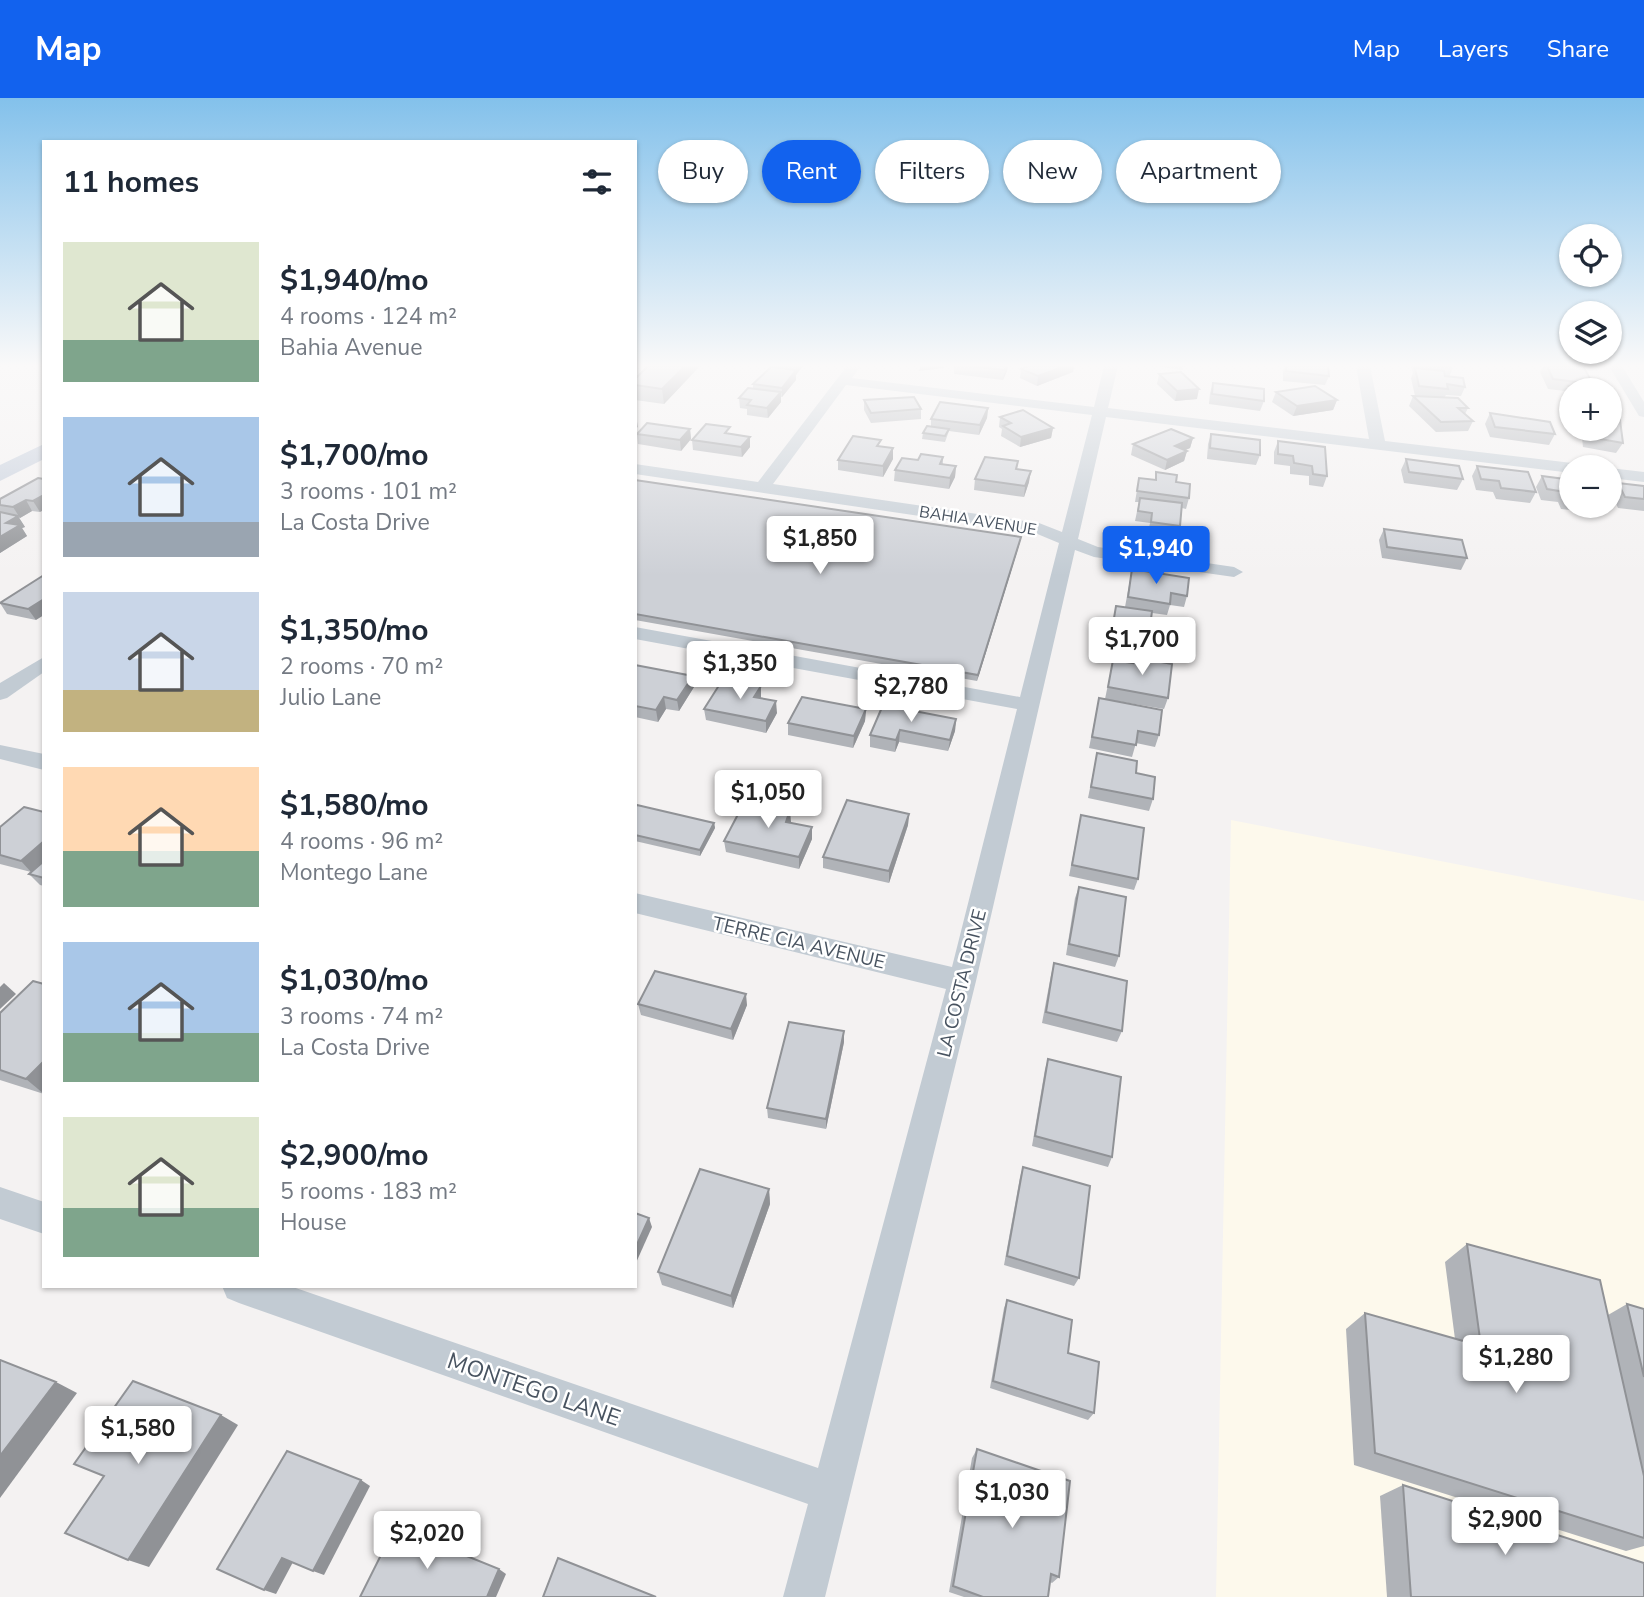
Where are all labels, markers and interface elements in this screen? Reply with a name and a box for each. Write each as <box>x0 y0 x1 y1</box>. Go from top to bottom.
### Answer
text: Map <box>35 27 102 72</box>
text: Map <box>1353 33 1400 65</box>
text: Layers <box>1438 33 1509 65</box>
text: Share <box>1547 33 1609 65</box>
chip: Buy <box>658 140 748 203</box>
chip: Rent <box>762 140 861 203</box>
chip: Filters <box>875 140 989 203</box>
chip: New <box>1003 140 1102 203</box>
chip: Apartment <box>1116 140 1281 203</box>
text: 11 homes <box>63 162 199 203</box>
icon: filters <box>578 163 616 201</box>
map controls <box>1559 224 1622 518</box>
button: locate <box>1559 224 1622 287</box>
text: $1,940/mo <box>280 260 429 301</box>
icon: home <box>119 270 203 354</box>
text: 4 rooms · 124 m² <box>280 301 457 332</box>
button: layers <box>1559 301 1622 364</box>
text: Bahia Avenue <box>280 332 423 363</box>
button: + <box>1559 378 1622 441</box>
text: $1,700/mo <box>280 435 429 476</box>
icon: home <box>119 445 203 529</box>
button: − <box>1559 455 1622 518</box>
text: 3 rooms · 101 m² <box>280 476 457 507</box>
street label: BAHIA AVENUE <box>918 501 1038 541</box>
text: La Costa Drive <box>280 507 430 538</box>
pin: $1,850 <box>763 517 877 576</box>
text: $1,850 <box>783 523 857 554</box>
pin: $1,940 <box>1099 526 1213 586</box>
text: $1,940 <box>1119 533 1193 564</box>
text: $1,350/mo <box>280 610 429 651</box>
pin: $1,700 <box>1085 618 1199 677</box>
icon: home <box>119 620 203 704</box>
text: $1,700 <box>1105 624 1179 655</box>
pin: $1,350 <box>683 642 797 701</box>
text: $1,350 <box>703 648 777 679</box>
text: 2 rooms · 70 m² <box>280 651 443 682</box>
pin: $2,780 <box>854 664 968 724</box>
text: $2,780 <box>874 671 948 702</box>
text: Julio Lane <box>280 682 381 713</box>
pin: $1,050 <box>711 770 825 830</box>
text: $1,050 <box>731 777 805 808</box>
text: $1,580/mo <box>280 785 429 826</box>
icon: home <box>119 795 203 879</box>
text: 4 rooms · 96 m² <box>280 826 443 857</box>
text: Montego Lane <box>280 857 428 888</box>
street label: LA COSTA DRIVE <box>931 907 993 1060</box>
street label: TERRE CIA AVENUE <box>710 910 888 975</box>
text: $1,030/mo <box>280 960 429 1001</box>
icon: home <box>119 970 203 1054</box>
text: 3 rooms · 74 m² <box>280 1001 443 1032</box>
text: La Costa Drive <box>280 1032 430 1063</box>
text: $2,900/mo <box>280 1135 429 1176</box>
icon: home <box>119 1145 203 1229</box>
text: 5 rooms · 183 m² <box>280 1176 457 1207</box>
text: House <box>280 1207 347 1238</box>
pin: $1,280 <box>1459 1336 1573 1395</box>
text: $1,280 <box>1479 1342 1553 1373</box>
street label: MONTEGO LANE <box>443 1345 624 1434</box>
pin: $1,580 <box>81 1406 195 1466</box>
text: $1,580 <box>101 1413 175 1444</box>
pin: $1,030 <box>955 1470 1069 1530</box>
text: $1,030 <box>975 1477 1049 1508</box>
pin: $2,900 <box>1448 1498 1562 1557</box>
text: $2,900 <box>1468 1504 1542 1535</box>
pin: $2,020 <box>370 1512 484 1571</box>
text: $2,020 <box>390 1518 464 1549</box>

